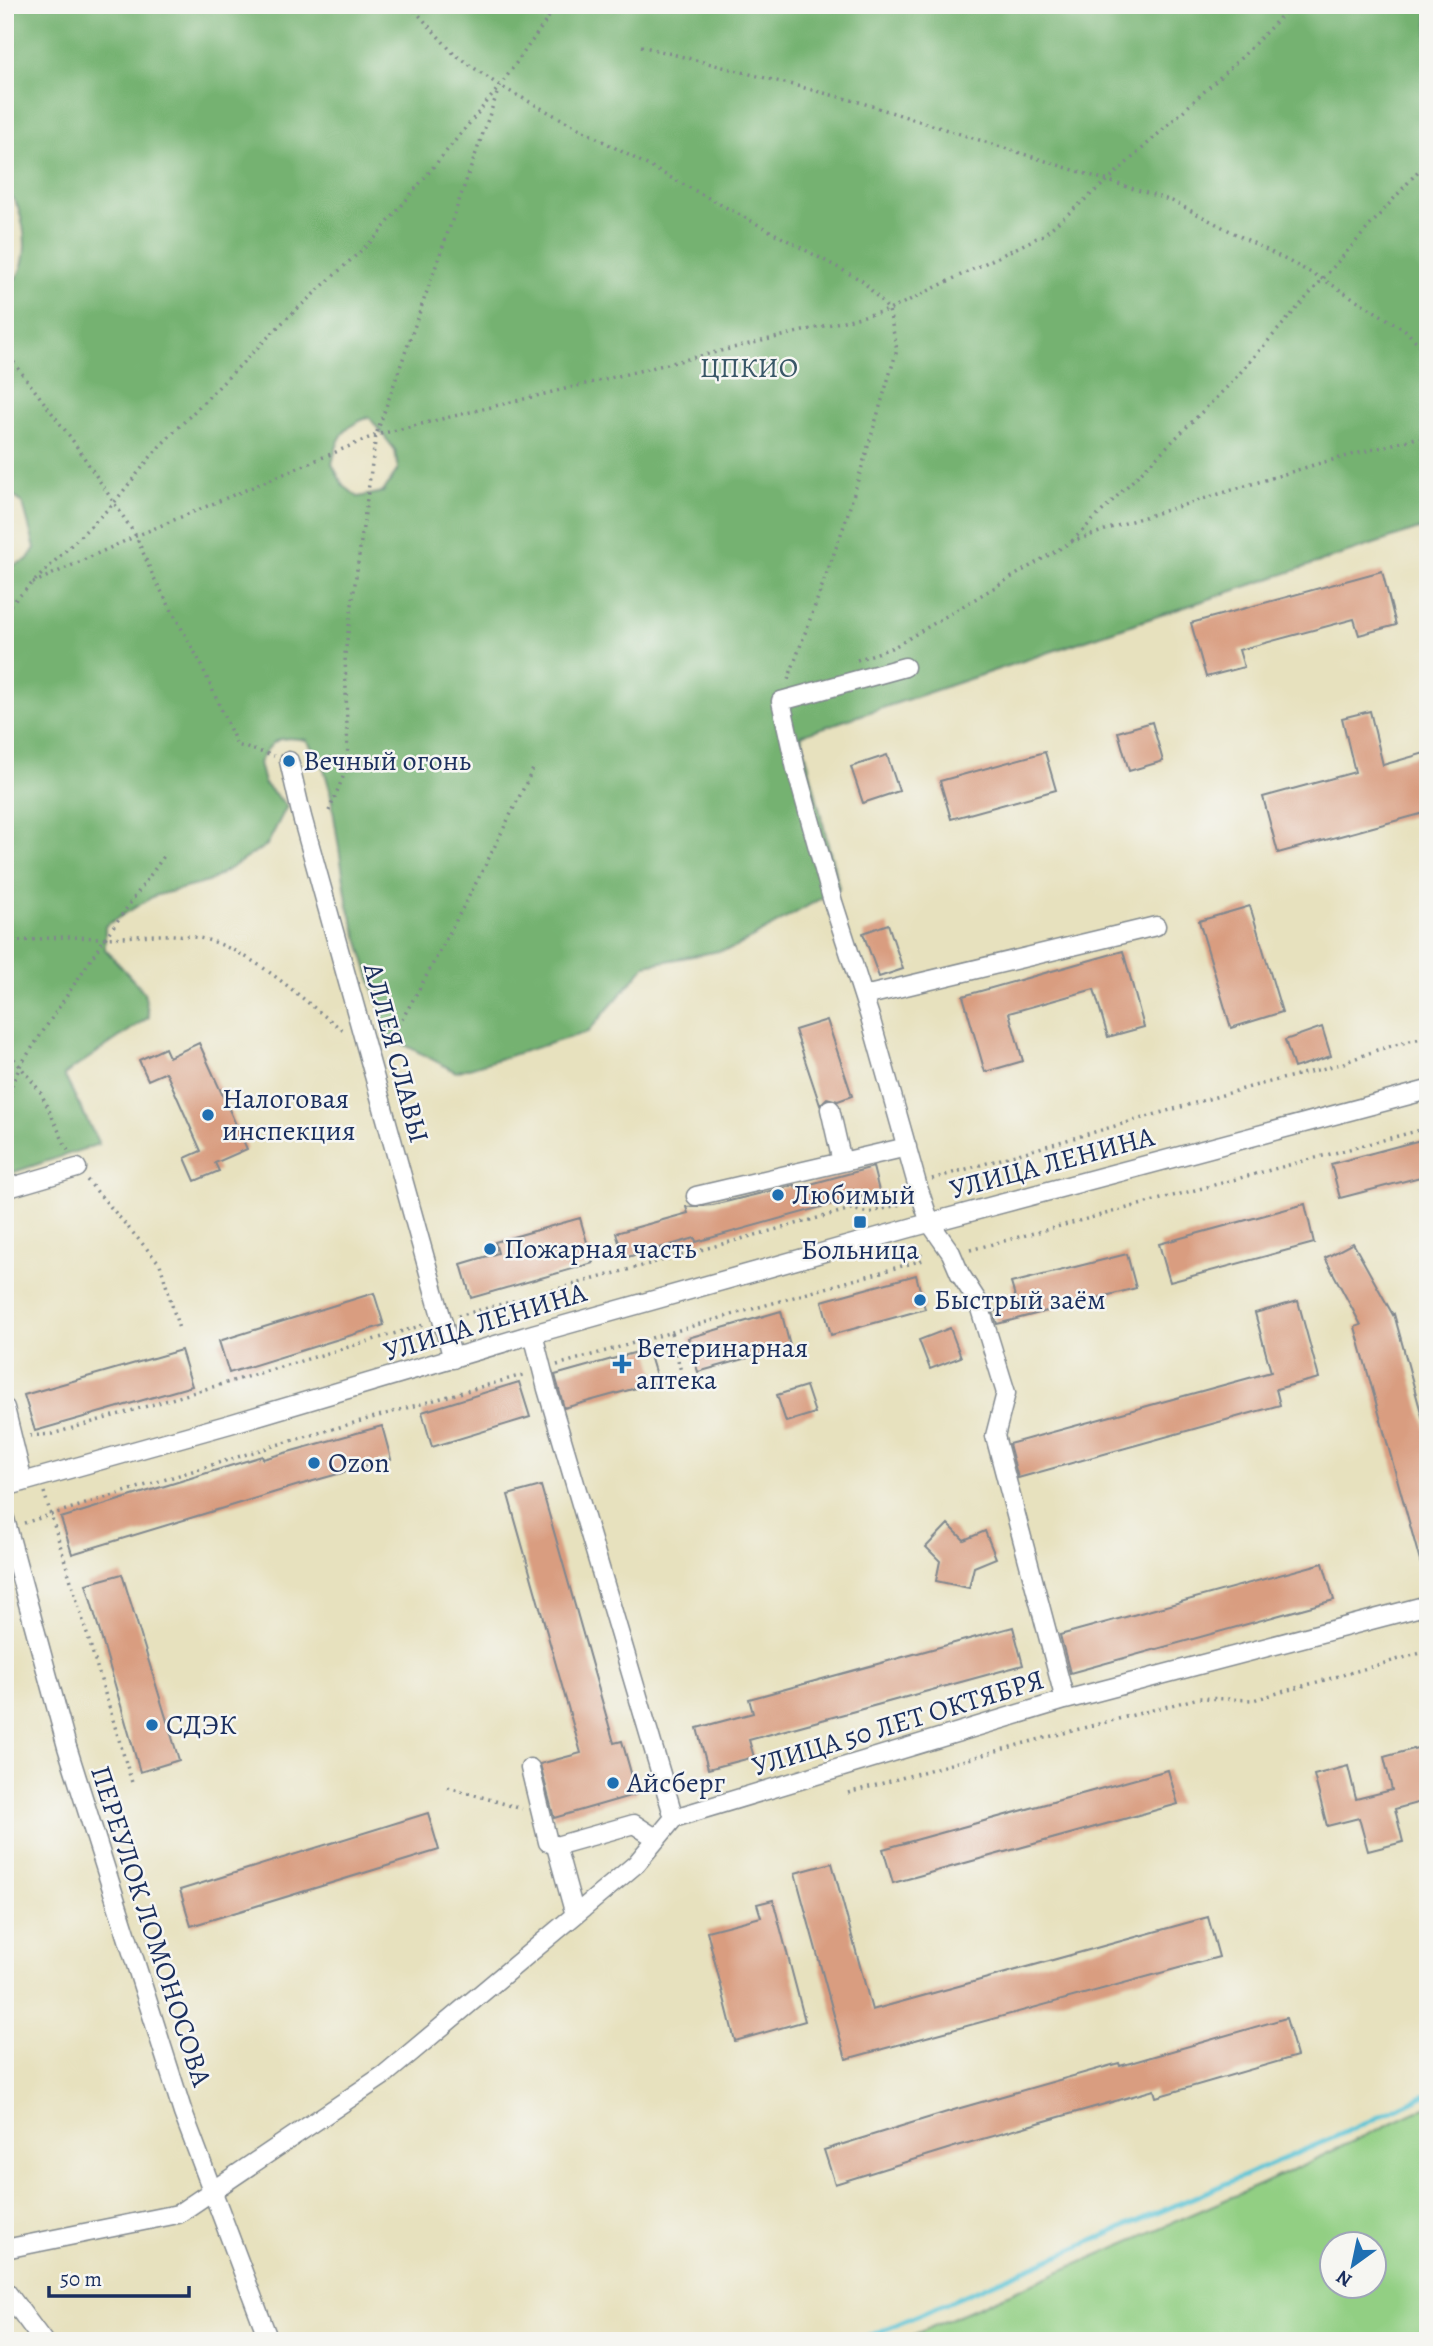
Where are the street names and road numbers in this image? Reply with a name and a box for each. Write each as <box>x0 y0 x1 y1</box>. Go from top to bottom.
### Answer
street label: АЛЛЕЯ СЛАВЫ <box>354 958 438 1147</box>
street label: УЛИЦА ЛЕНИНА <box>945 1117 1159 1209</box>
street label: УЛИЦА ЛЕНИНА <box>379 1273 592 1371</box>
street label: УЛИЦА 50 ЛЕТ ОКТЯБРЯ <box>747 1660 1049 1786</box>
street label: ПЕРЕУЛОК ЛОМОНОСОВА <box>81 1761 221 2092</box>

